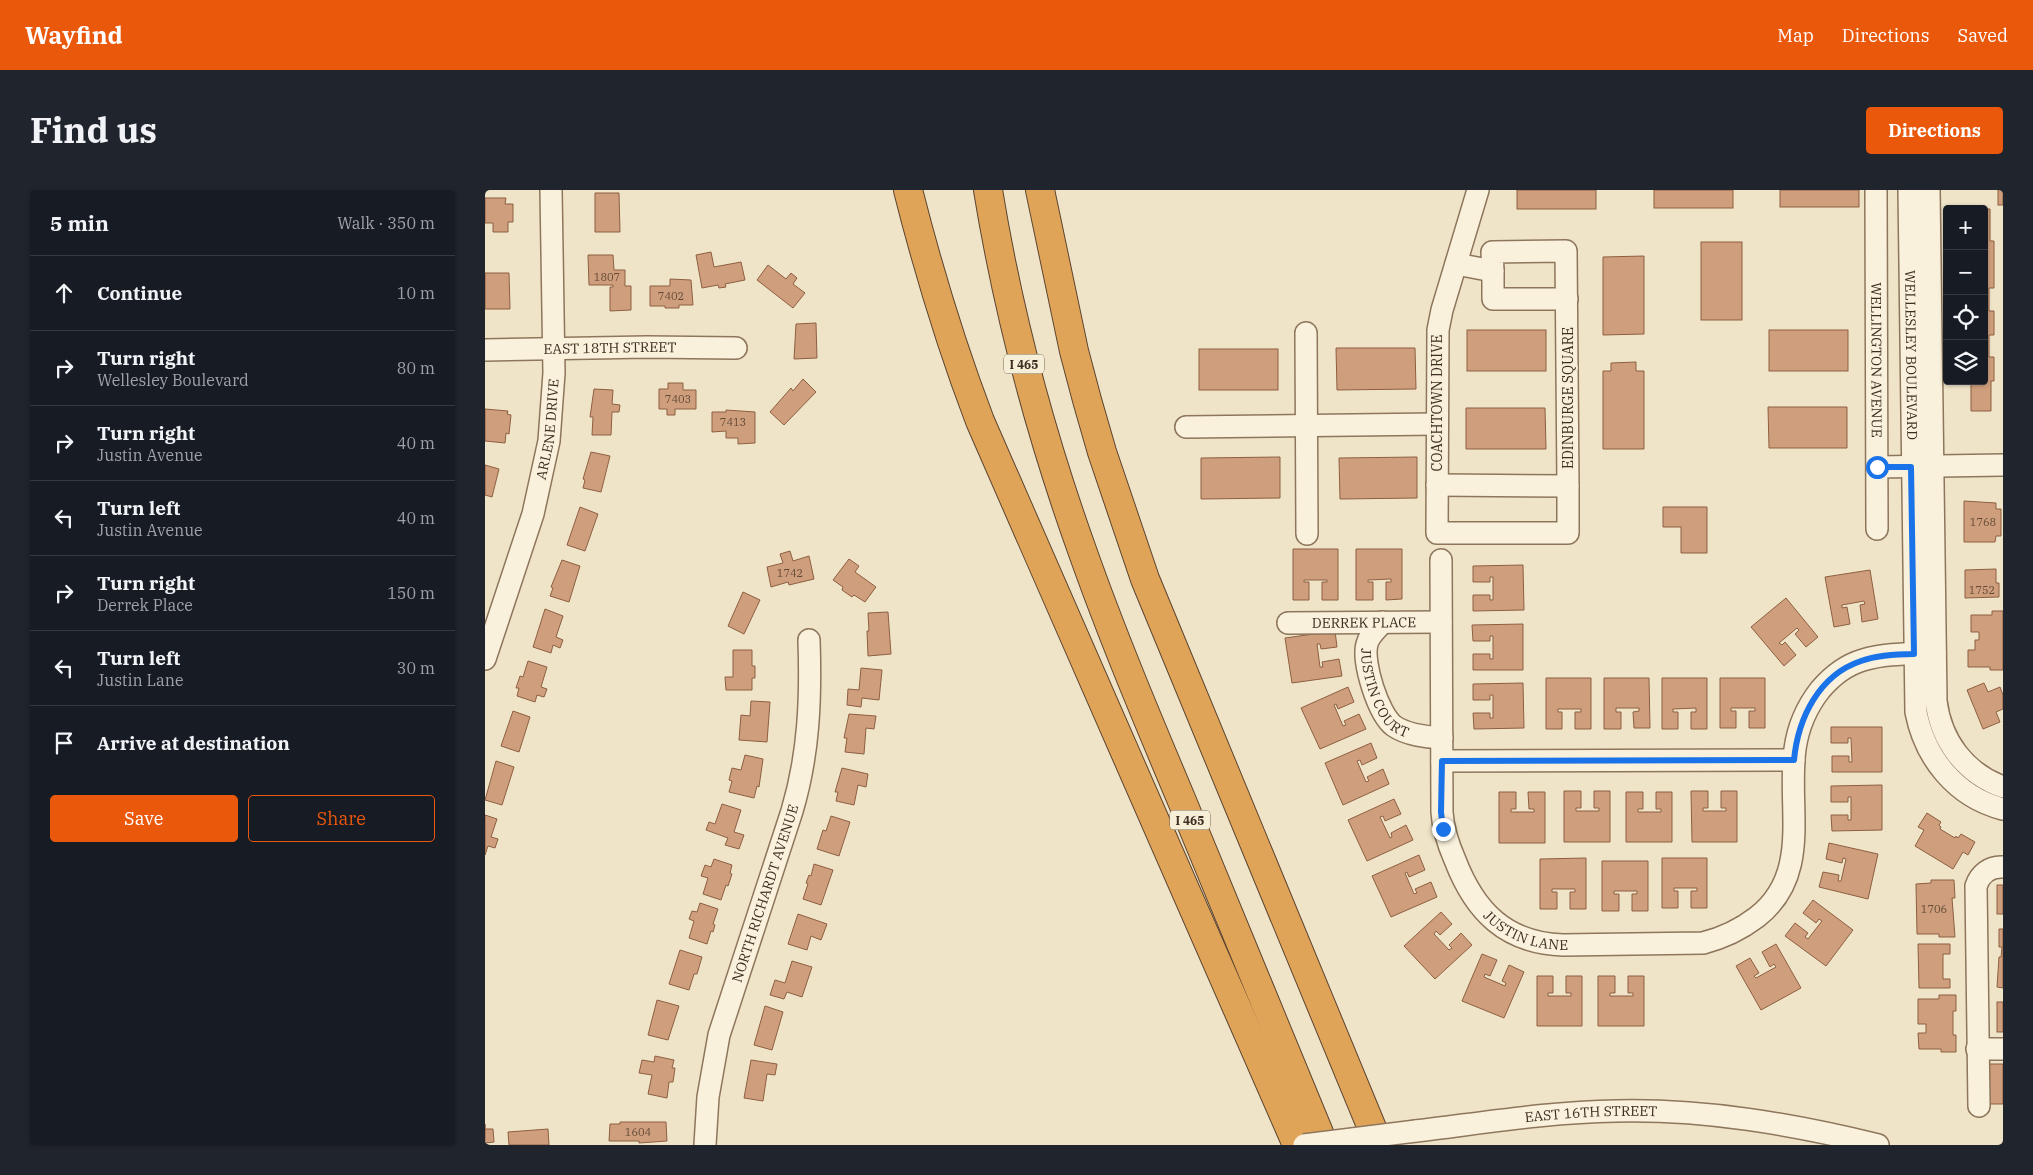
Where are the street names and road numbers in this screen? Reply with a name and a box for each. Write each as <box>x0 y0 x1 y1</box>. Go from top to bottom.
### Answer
street label: WELLESLEY BOULEVARD <box>1901 270 1921 440</box>
street label: WELLINGTON AVENUE <box>1867 282 1886 438</box>
street label: EDINBURGE SQUARE <box>1559 327 1577 469</box>
street label: COACHTOWN DRIVE <box>1428 335 1446 471</box>
street label: EAST 18TH STREET <box>543 338 677 358</box>
road number: I 465 <box>1004 354 1044 373</box>
street label: ARLENE DRIVE <box>532 378 563 481</box>
street label: DERREK PLACE <box>1312 613 1416 632</box>
street label: JUSTIN COURT <box>1357 648 1412 741</box>
street label: NORTH RICHARDT AVENUE <box>728 802 802 985</box>
road number: I 465 <box>1170 810 1210 830</box>
street label: JUSTIN LANE <box>1480 906 1568 954</box>
street label: EAST 16TH STREET <box>1524 1102 1658 1126</box>

